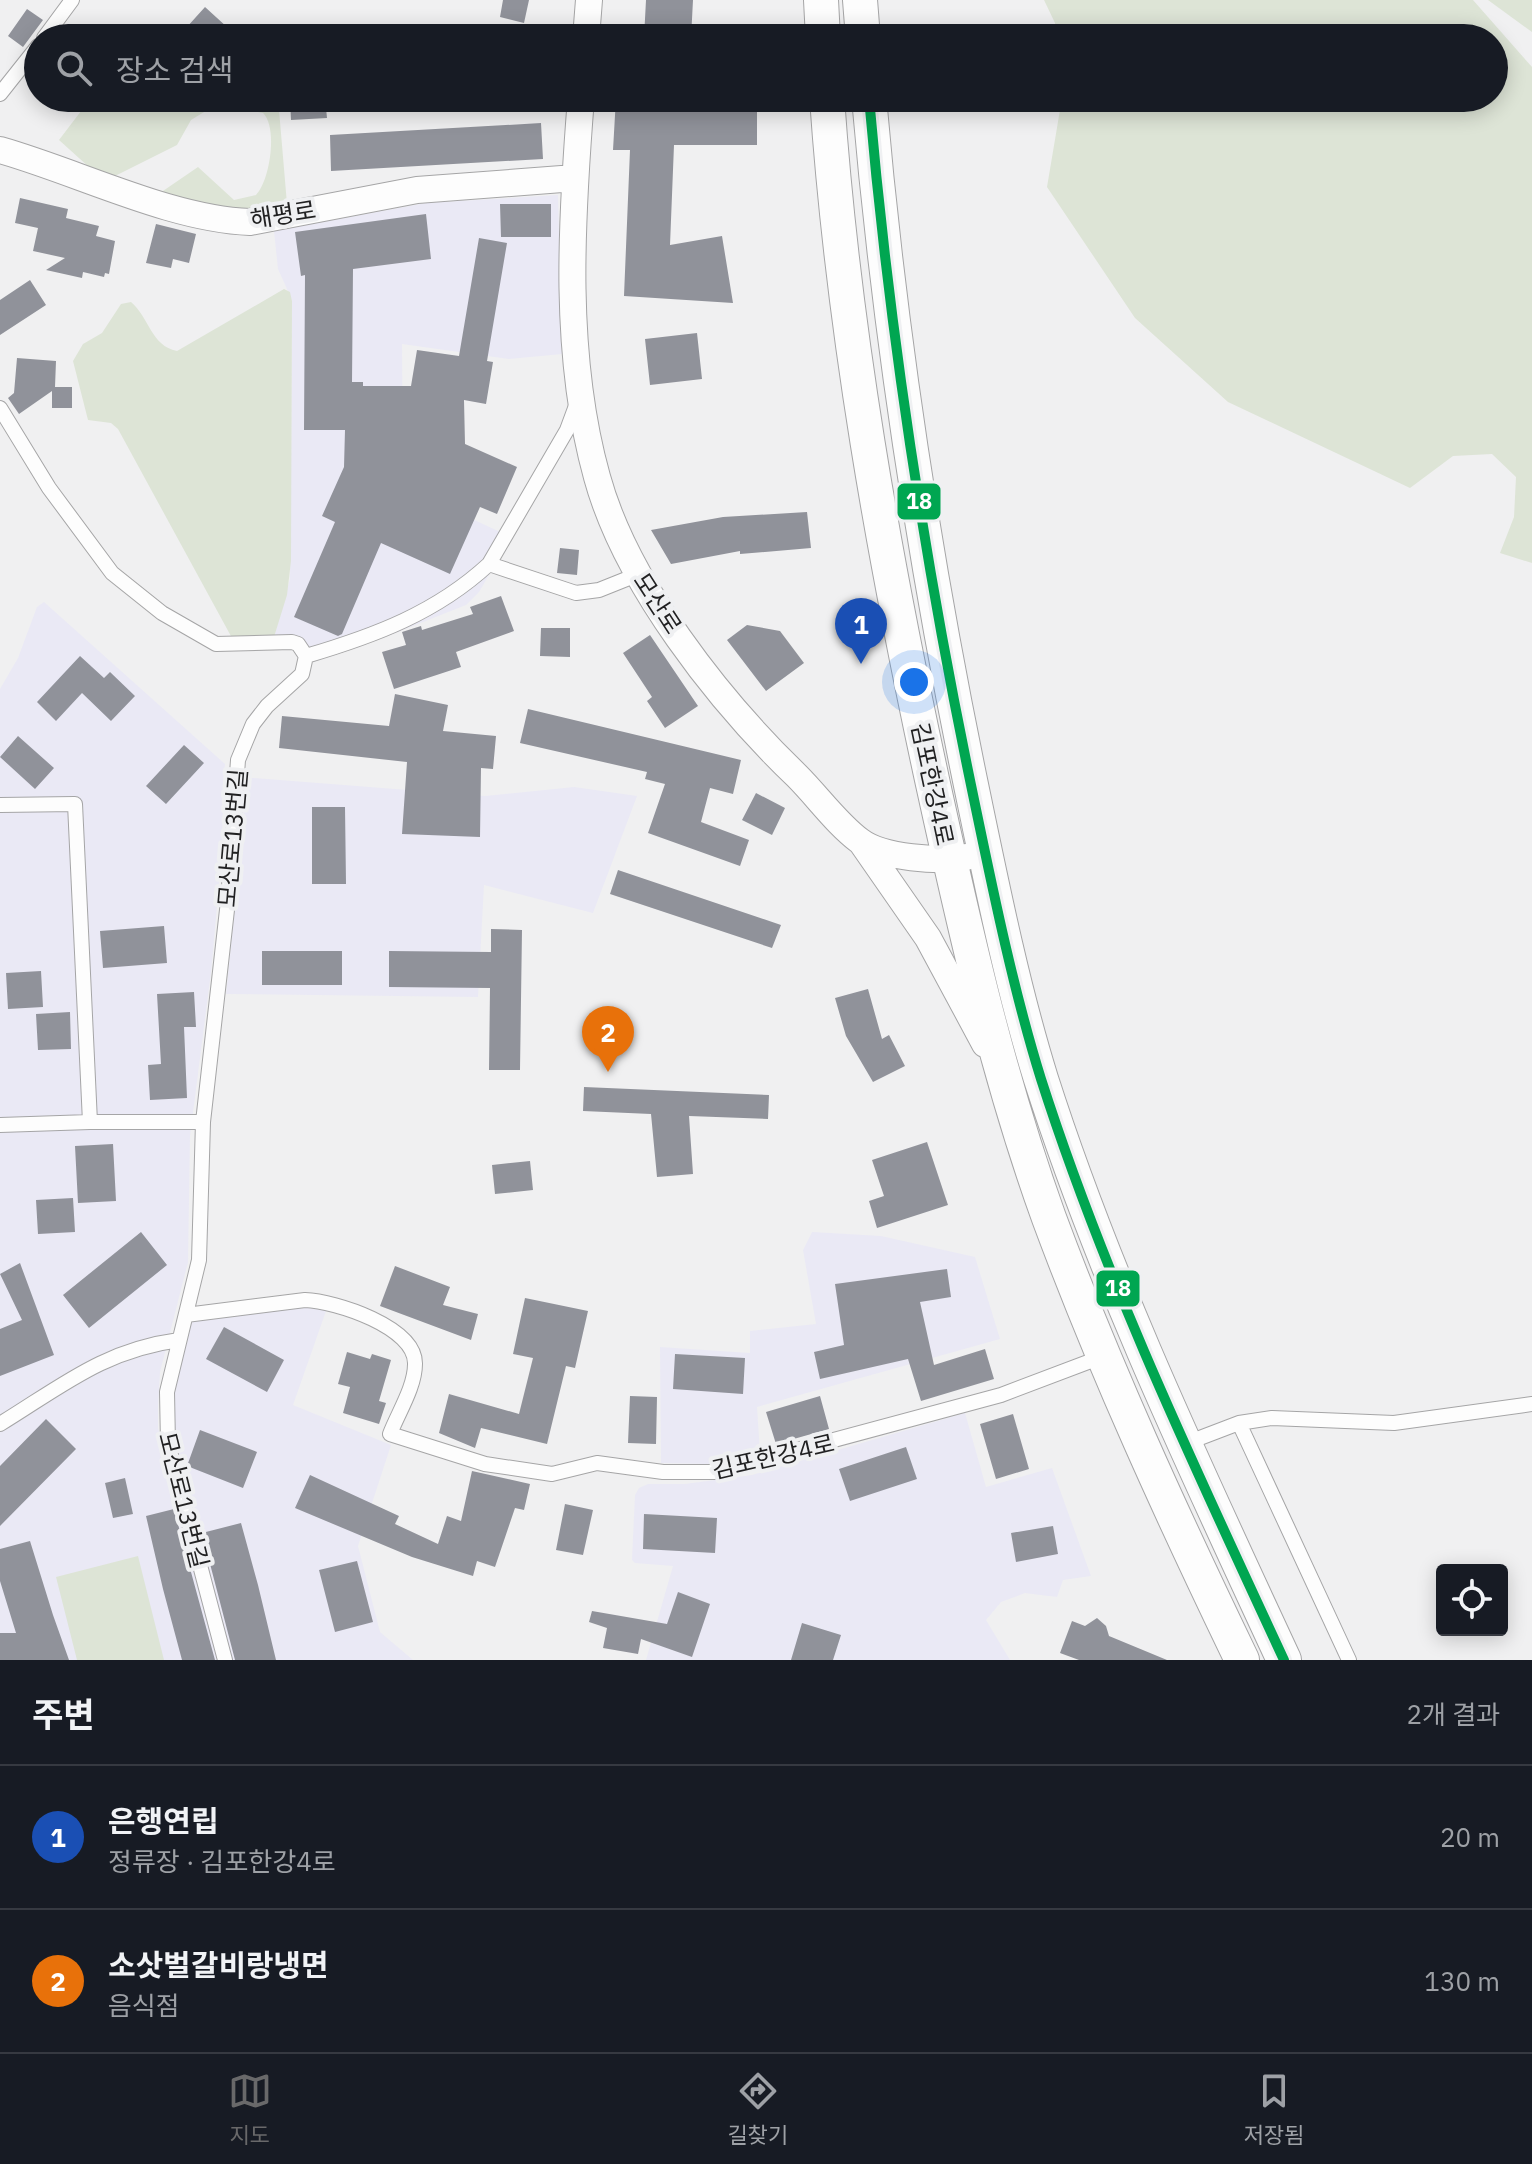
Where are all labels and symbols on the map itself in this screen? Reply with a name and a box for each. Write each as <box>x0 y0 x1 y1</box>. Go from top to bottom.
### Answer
street label: 해평로 <box>248 193 318 235</box>
line badge: 18 <box>896 482 942 521</box>
text: 18 <box>906 486 932 515</box>
street label: 모산로 <box>627 567 689 639</box>
pin: 1 <box>835 598 887 664</box>
your location <box>894 662 934 702</box>
street label: 김포한강4로 <box>904 720 962 848</box>
street label: 모산로13번길 <box>210 767 254 909</box>
pin: 2 <box>582 1006 634 1072</box>
line badge: 18 <box>1095 1269 1141 1308</box>
text: 18 <box>1105 1273 1131 1302</box>
street label: 김포한강4로 <box>709 1426 837 1486</box>
street label: 모산로13번길 <box>152 1429 216 1571</box>

